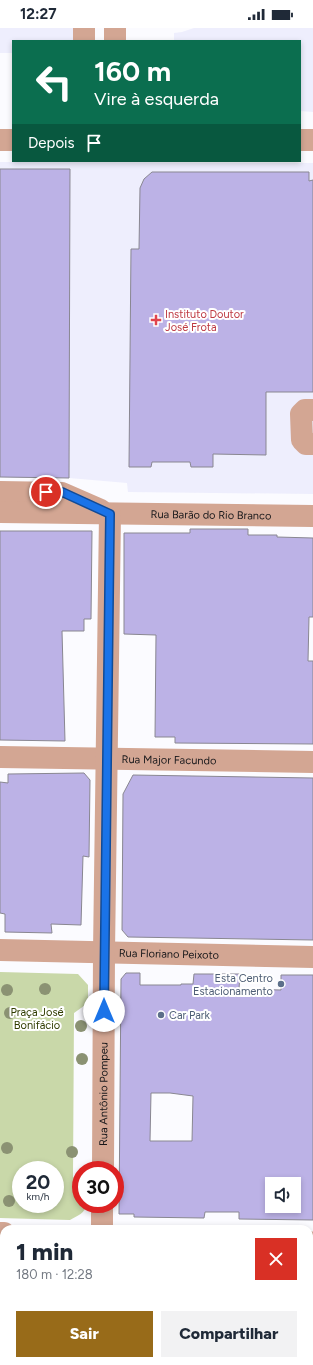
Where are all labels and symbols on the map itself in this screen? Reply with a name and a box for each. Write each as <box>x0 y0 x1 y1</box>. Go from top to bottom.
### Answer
place label: Instituto Doutor José Frota <box>165 308 244 334</box>
marker: Instituto Doutor José Frota <box>150 314 162 326</box>
pin <box>29 475 63 509</box>
street label: Rua Barão do Rio Branco <box>150 508 271 522</box>
street label: Rua Major Facundo <box>122 753 216 767</box>
street label: Rua Floriano Peixoto <box>119 947 219 962</box>
place label: Esta Centro Estacionamento <box>193 972 273 998</box>
marker: Esta Centro Estacionamento <box>276 979 286 989</box>
position arrow <box>83 990 125 1032</box>
park label: Praça José Bonifácio <box>10 1006 64 1032</box>
place label: Car Park <box>169 1009 211 1022</box>
marker: Car Park <box>156 1010 166 1020</box>
street label: Rua Antônio Pompeu <box>97 1042 111 1146</box>
speed limit sign: 30 <box>72 1161 124 1213</box>

